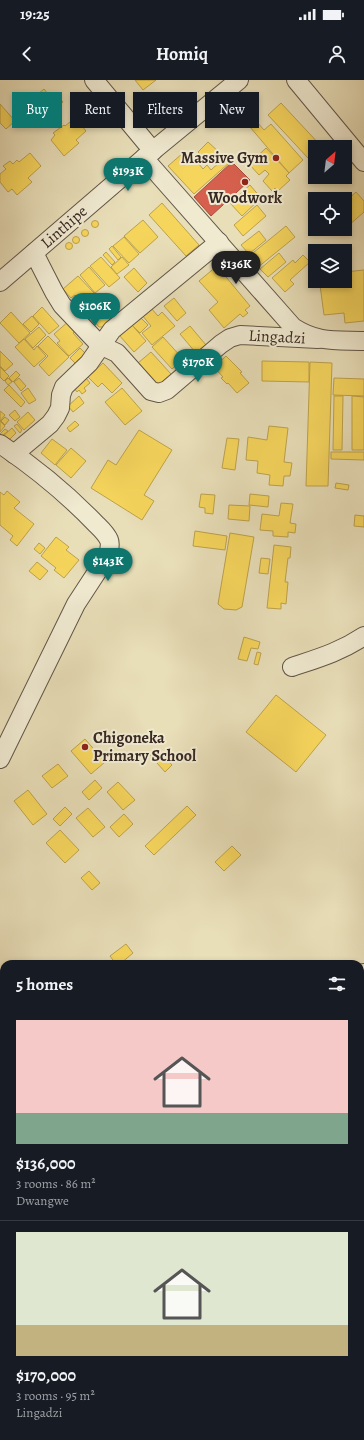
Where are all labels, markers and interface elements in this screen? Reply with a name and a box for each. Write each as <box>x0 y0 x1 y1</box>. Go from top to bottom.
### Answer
text: 19:25 <box>20 4 50 24</box>
text: Homiq <box>156 42 208 66</box>
icon: back <box>16 43 38 65</box>
icon: person <box>326 43 348 65</box>
chip: Buy <box>12 92 62 128</box>
chip: Rent <box>70 92 125 128</box>
chip: Filters <box>133 92 197 128</box>
chip: New <box>205 92 259 128</box>
north arrow <box>308 140 352 184</box>
map controls <box>308 140 352 288</box>
place label: Massive Gym <box>181 147 269 169</box>
marker: Massive Gym <box>271 153 281 163</box>
pin: $193K <box>100 158 156 192</box>
text: $193K <box>113 162 143 179</box>
marker: Woodwork <box>240 177 250 187</box>
place label: Woodwork <box>207 187 283 209</box>
button: locate <box>308 192 352 236</box>
street label: Linthipe <box>36 201 92 253</box>
button: layers <box>308 244 352 288</box>
pin: $136K <box>208 251 264 285</box>
text: $136K <box>221 255 251 272</box>
pin: $106K <box>67 293 123 327</box>
text: $106K <box>79 297 111 314</box>
street label: Lingadzi <box>248 325 306 349</box>
pin: $170K <box>170 349 226 383</box>
text: $170K <box>182 353 214 370</box>
pin: $143K <box>80 548 136 582</box>
text: $143K <box>93 552 123 569</box>
place label: Chigoneka Primary School <box>93 727 197 767</box>
marker: Chigoneka Primary School <box>80 742 90 752</box>
text: 5 homes <box>16 973 73 996</box>
icon: filters <box>326 973 348 995</box>
icon: home <box>146 1046 218 1118</box>
text: $136,000 <box>16 1152 75 1175</box>
text: 3 rooms · 86 m² <box>16 1175 96 1192</box>
text: Dwangwe <box>16 1192 69 1209</box>
icon: home <box>146 1258 218 1330</box>
text: $170,000 <box>16 1364 76 1387</box>
text: 3 rooms · 95 m² <box>16 1387 95 1404</box>
text: Lingadzi <box>16 1404 62 1421</box>

